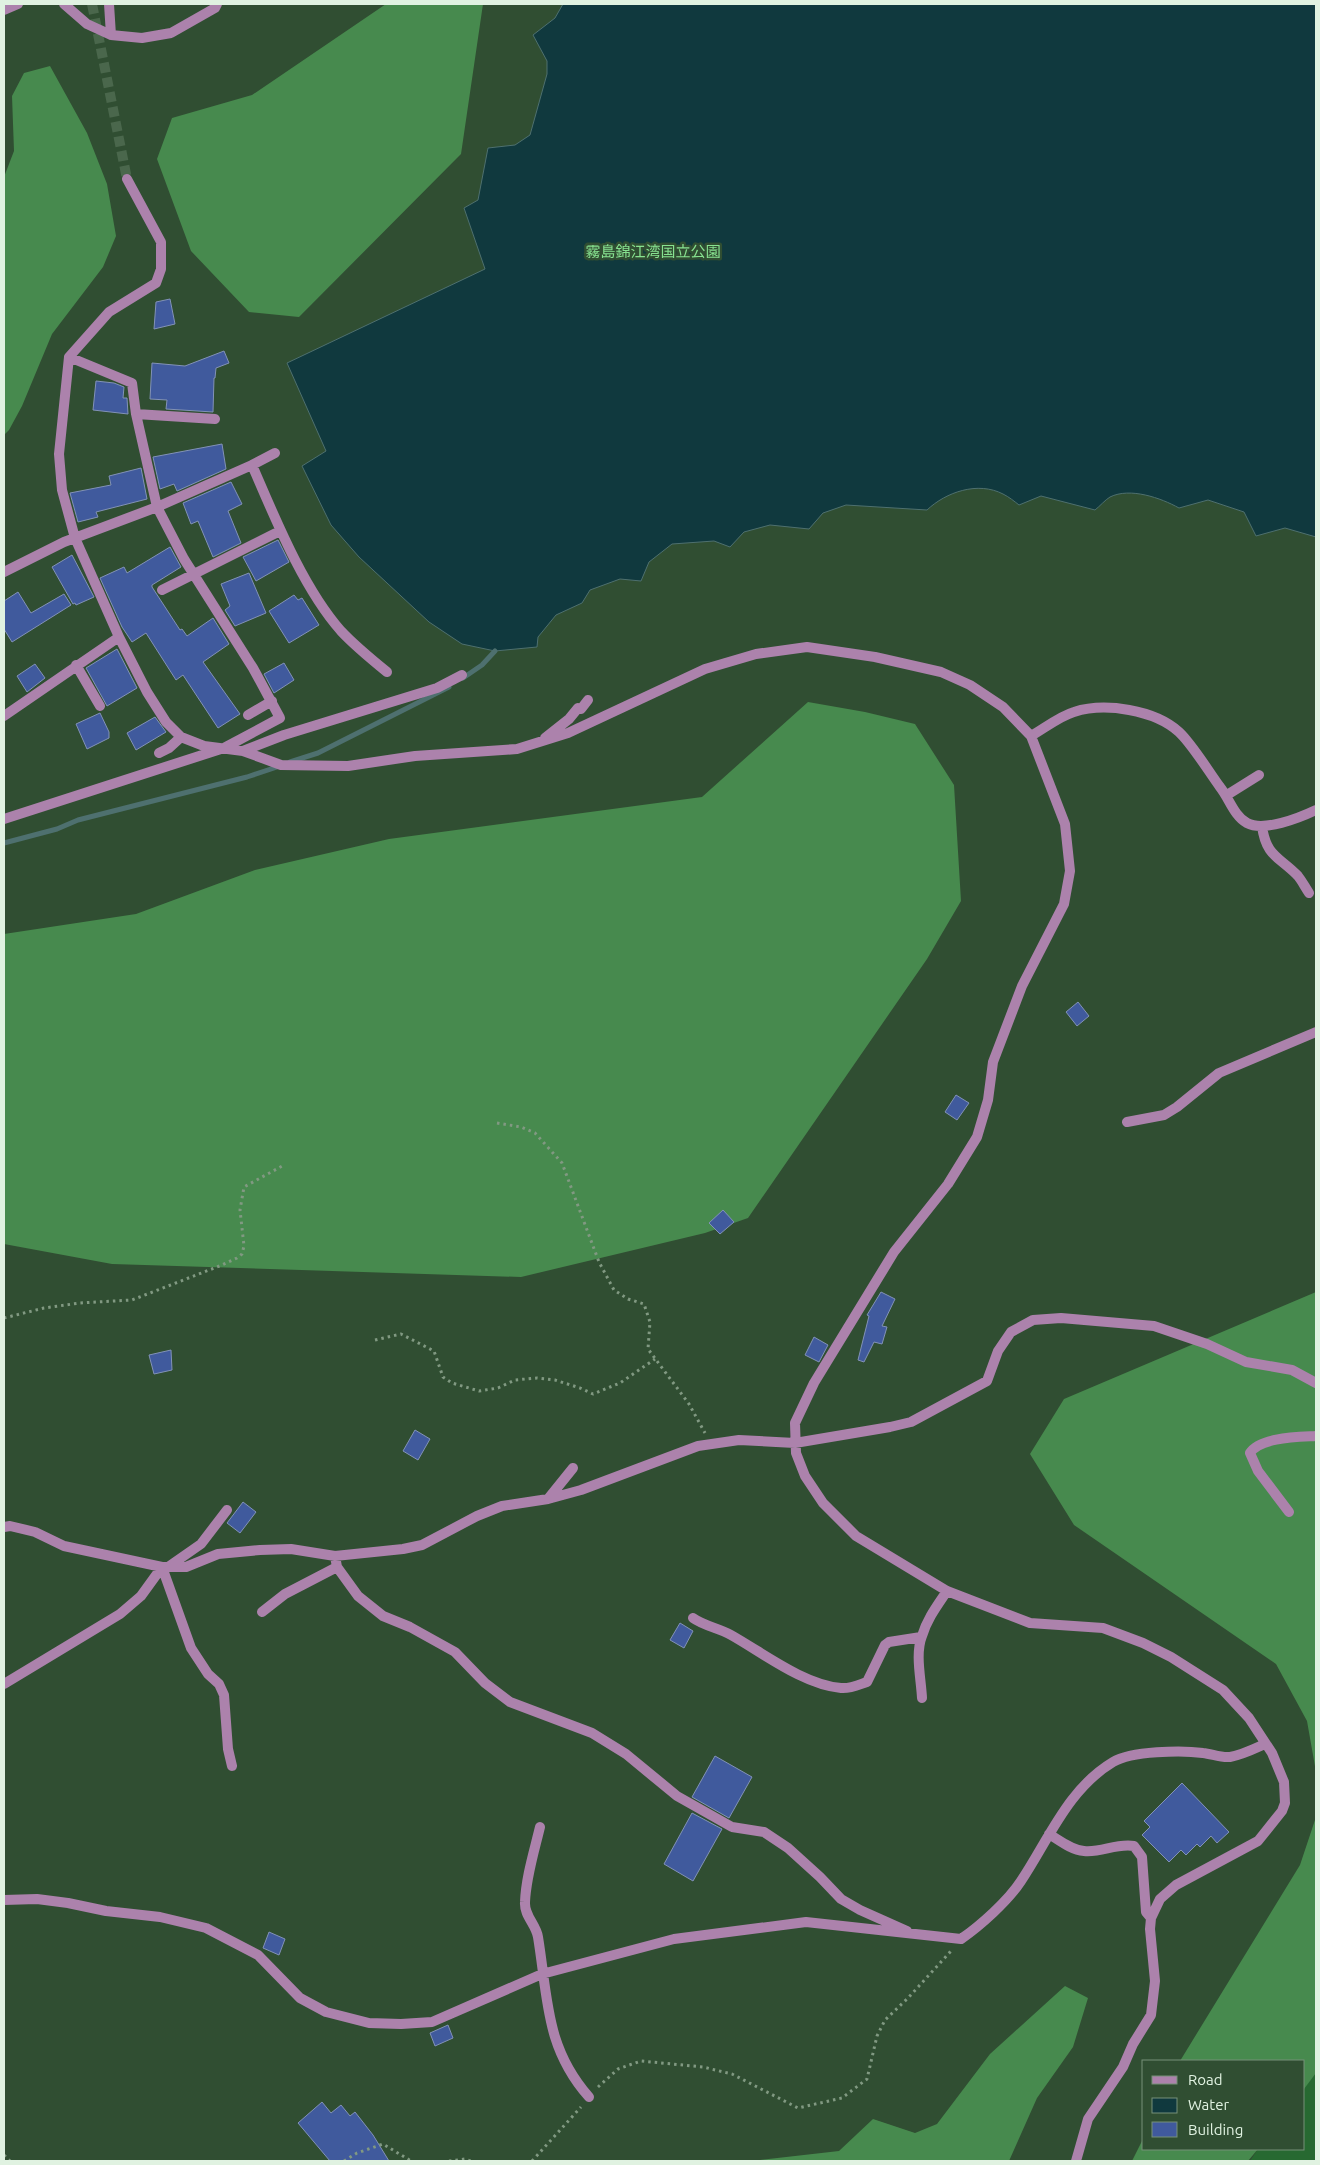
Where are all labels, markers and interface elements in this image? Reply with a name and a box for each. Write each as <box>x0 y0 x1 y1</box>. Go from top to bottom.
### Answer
park label: 霧島錦江湾国立公園 <box>585 243 721 260</box>
legend <box>1142 2060 1305 2150</box>
text: Road <box>1188 2071 1223 2088</box>
text: Water <box>1188 2096 1229 2113</box>
text: Building <box>1188 2121 1243 2138</box>

